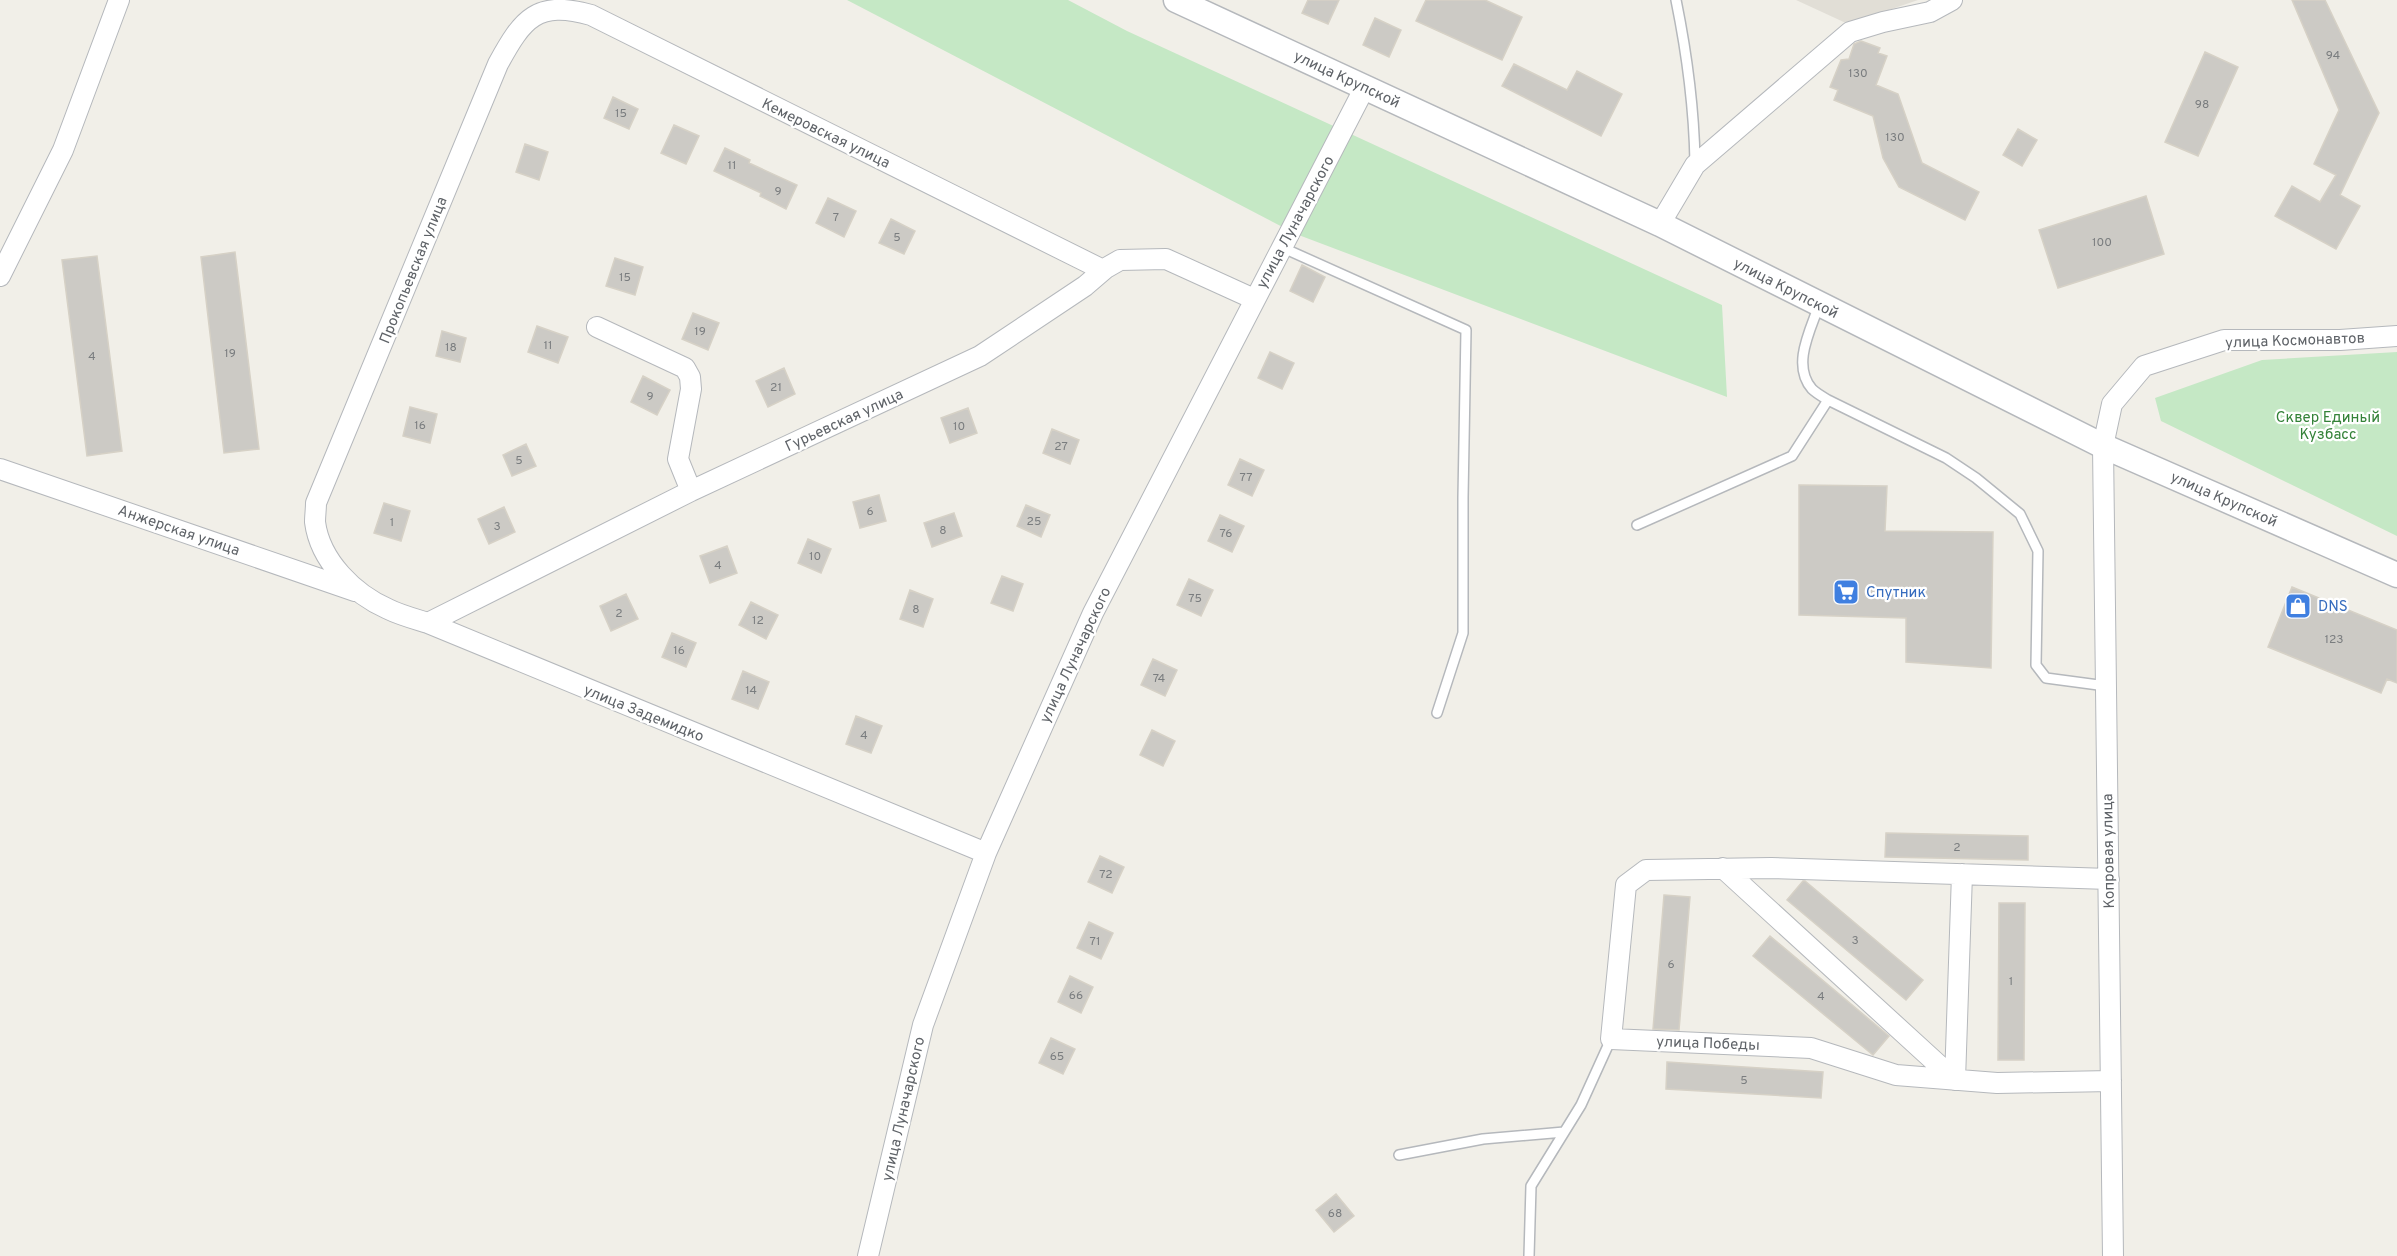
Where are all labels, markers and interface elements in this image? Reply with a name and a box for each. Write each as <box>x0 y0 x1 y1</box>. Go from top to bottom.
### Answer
street label: улица Крупской <box>1290 47 1403 113</box>
house number: 94 <box>2326 48 2340 64</box>
house number: 130 <box>1848 66 1868 82</box>
street label: Кемеровская улица <box>758 95 893 174</box>
house number: 98 <box>2195 97 2209 113</box>
house number: 15 <box>615 106 627 122</box>
house number: 130 <box>1885 130 1905 146</box>
street label: улица Луначарского <box>1253 153 1339 292</box>
house number: 11 <box>728 158 736 174</box>
house number: 9 <box>774 184 782 200</box>
street label: Прокопьевская улица <box>376 194 453 347</box>
house number: 7 <box>833 210 839 226</box>
house number: 5 <box>893 230 901 246</box>
house number: 100 <box>2092 235 2112 251</box>
street label: улица Крупской <box>1730 255 1841 324</box>
house number: 15 <box>619 270 631 286</box>
house number: 19 <box>694 324 706 340</box>
street label: улица Космонавтов <box>2225 330 2365 353</box>
house number: 11 <box>544 338 552 354</box>
house number: 18 <box>445 340 457 356</box>
house number: 19 <box>224 346 236 362</box>
house number: 4 <box>88 349 96 365</box>
house number: 21 <box>770 380 782 396</box>
street label: Гурьевская улица <box>783 386 907 457</box>
house number: 9 <box>646 389 654 405</box>
park label: Сквер Единый Кузбасс <box>2276 409 2380 445</box>
house number: 16 <box>414 418 426 434</box>
house number: 10 <box>953 419 965 435</box>
house number: 27 <box>1054 439 1068 455</box>
house number: 5 <box>515 453 523 469</box>
street label: улица Крупской <box>2167 468 2280 532</box>
house number: 77 <box>1240 470 1252 486</box>
street label: Анжерская улица <box>115 502 242 561</box>
house number: 6 <box>866 504 874 520</box>
house number: 25 <box>1027 514 1041 530</box>
house number: 1 <box>390 515 394 531</box>
house number: 3 <box>493 519 501 535</box>
house number: 8 <box>939 523 947 539</box>
house number: 76 <box>1220 526 1232 542</box>
house number: 10 <box>809 549 821 565</box>
house number: 4 <box>714 558 722 574</box>
supermarket icon: Спутник <box>1831 577 1861 607</box>
place label: Спутник <box>1866 584 1926 603</box>
street label: улица Луначарского <box>1037 585 1116 727</box>
house number: 75 <box>1188 591 1202 607</box>
shop icon: DNS <box>2283 591 2313 621</box>
place label: DNS <box>2318 598 2348 617</box>
house number: 8 <box>912 602 920 618</box>
house number: 2 <box>615 606 623 622</box>
house number: 12 <box>752 613 764 629</box>
house number: 123 <box>2324 632 2344 648</box>
house number: 16 <box>673 643 685 659</box>
house number: 74 <box>1153 671 1165 687</box>
street label: улица Задемидко <box>580 682 706 747</box>
house number: 14 <box>745 683 757 699</box>
house number: 4 <box>860 728 868 744</box>
street label: Копровая улица <box>2099 793 2120 909</box>
house number: 2 <box>1953 840 1961 856</box>
house number: 72 <box>1099 867 1113 883</box>
house number: 3 <box>1851 933 1859 949</box>
house number: 71 <box>1090 934 1100 950</box>
house number: 6 <box>1667 957 1675 973</box>
house number: 1 <box>2009 974 2013 990</box>
house number: 66 <box>1069 988 1083 1004</box>
house number: 4 <box>1817 989 1825 1005</box>
street label: улица Победы <box>1656 1033 1760 1056</box>
street label: улица Луначарского <box>879 1035 930 1183</box>
house number: 65 <box>1050 1049 1064 1065</box>
house number: 5 <box>1740 1073 1748 1089</box>
house number: 68 <box>1328 1206 1342 1222</box>

